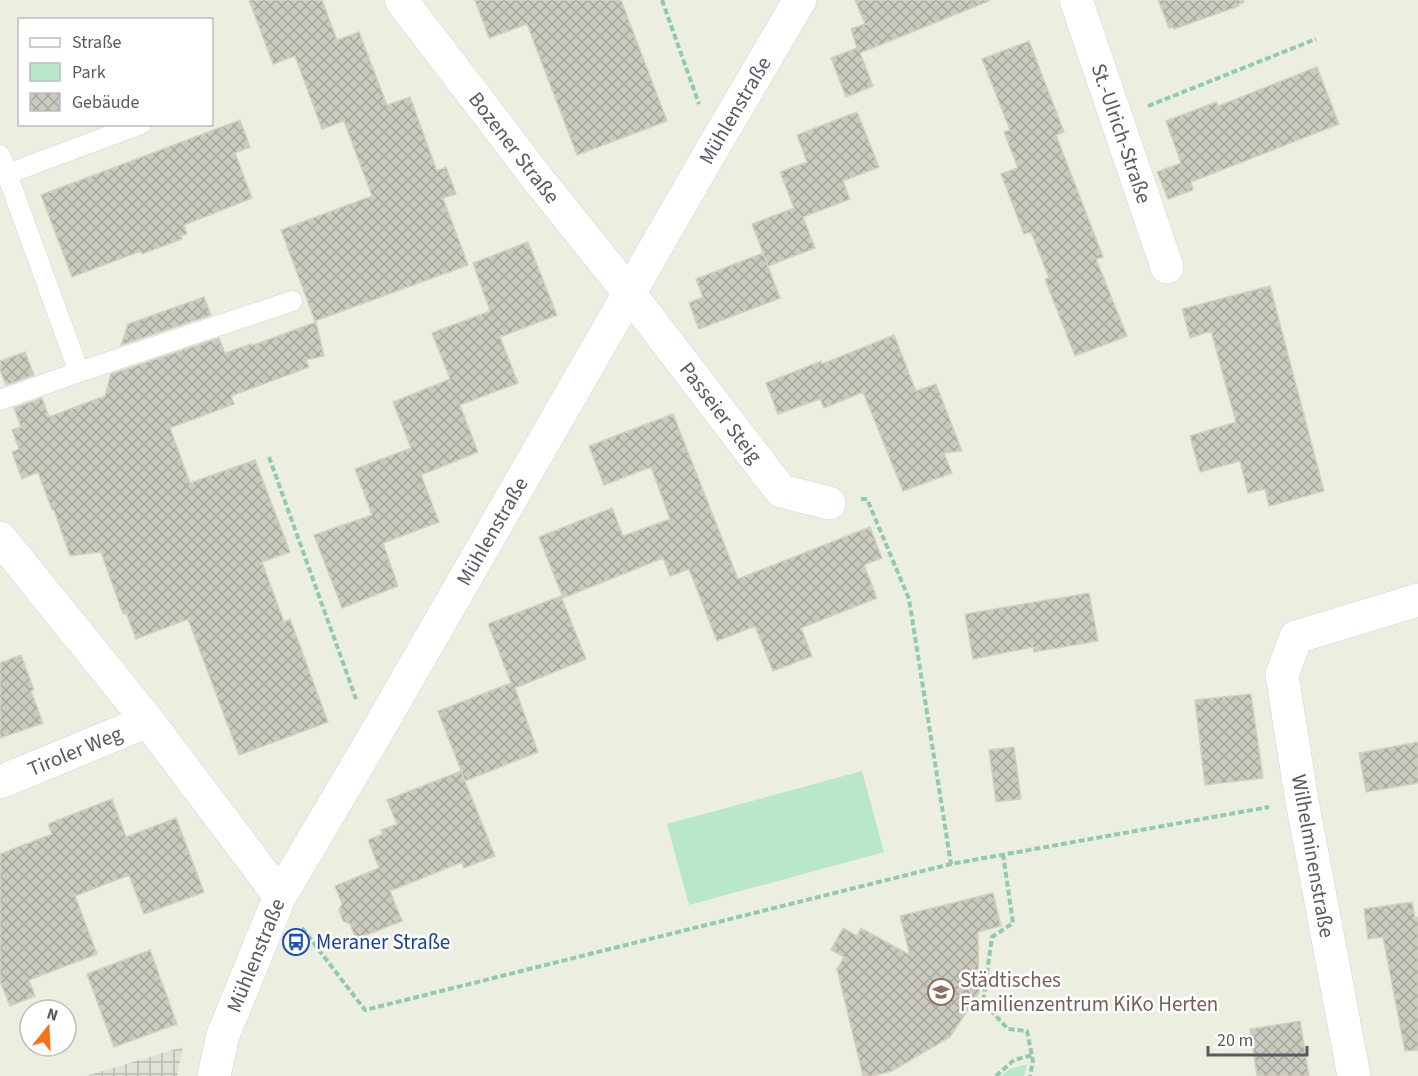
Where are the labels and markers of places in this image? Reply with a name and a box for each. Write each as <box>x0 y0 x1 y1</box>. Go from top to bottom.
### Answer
bus stop icon: Meraner Straße <box>281 927 311 957</box>
place label: Meraner Straße <box>316 927 450 957</box>
place label: Städtisches Familienzentrum KiKo Herten <box>960 965 1218 1019</box>
school or university icon: Städtisches Familienzentrum KiKo Herten <box>926 977 956 1007</box>

